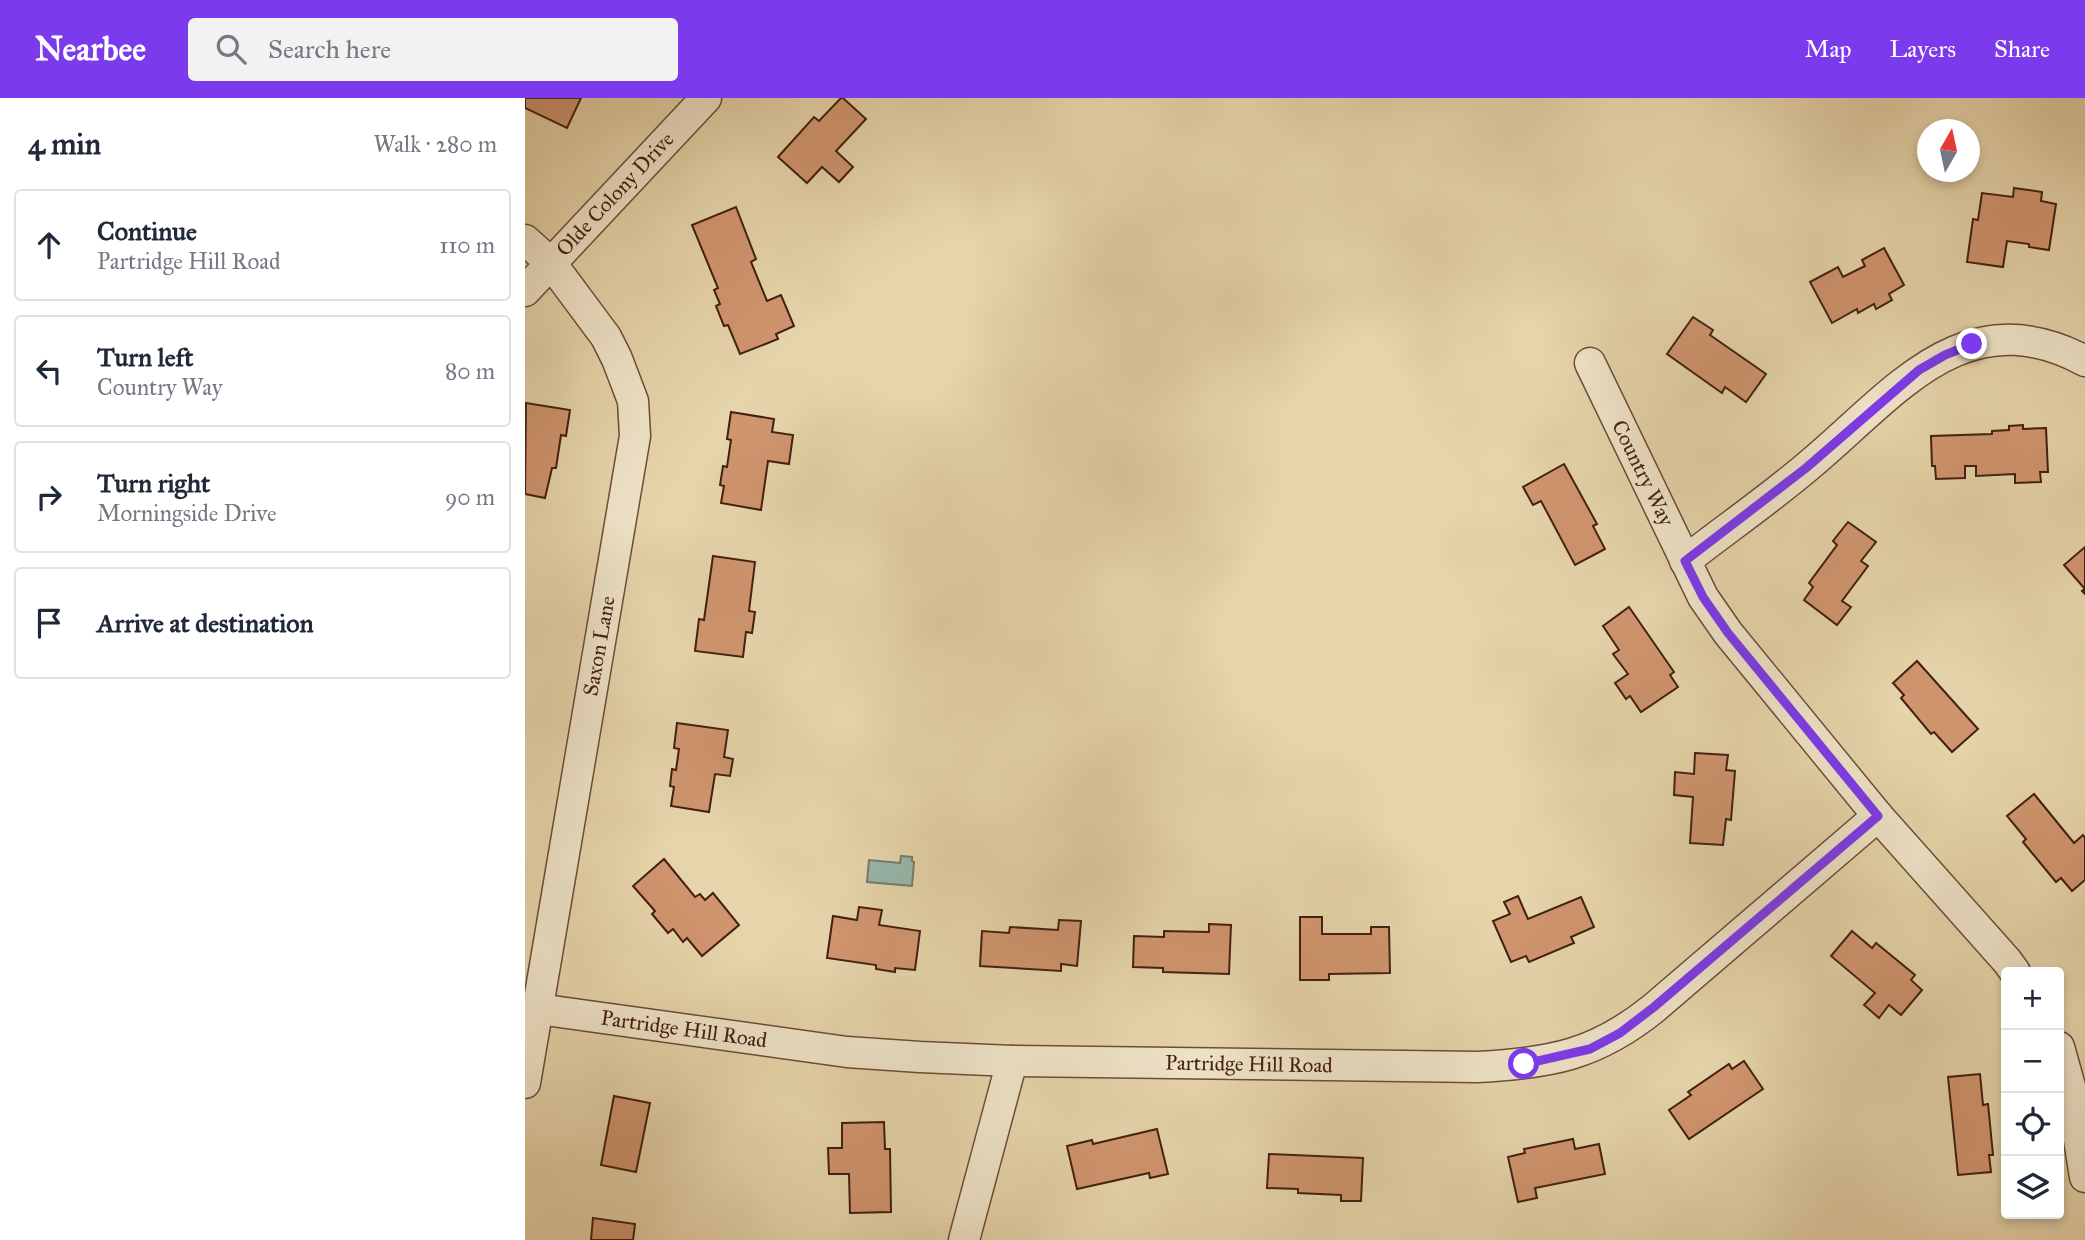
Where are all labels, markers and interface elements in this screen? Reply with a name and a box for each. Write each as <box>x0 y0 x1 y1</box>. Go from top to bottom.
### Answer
search box <box>188 18 678 81</box>
text: Nearbee <box>35 29 146 69</box>
icon: search <box>212 30 250 68</box>
text: Search here <box>268 33 391 65</box>
text: Map <box>1805 34 1852 64</box>
text: Layers <box>1890 34 1956 64</box>
text: Share <box>1994 34 2050 64</box>
north arrow <box>1917 119 1980 182</box>
text: 4 min <box>28 126 101 162</box>
street label: Olde Colony Drive <box>551 126 679 262</box>
text: Walk · 280 m <box>373 130 497 158</box>
text: Continue <box>97 215 197 247</box>
icon: ahead <box>30 226 68 264</box>
text: 110 m <box>439 231 495 259</box>
text: Partridge Hill Road <box>97 247 281 275</box>
route end <box>1956 328 1987 359</box>
text: Turn left <box>97 341 193 373</box>
icon: left <box>30 352 68 390</box>
text: 80 m <box>445 357 495 385</box>
text: Country Way <box>97 373 222 401</box>
street label: Country Way <box>1606 416 1680 531</box>
text: Turn right <box>97 467 210 499</box>
icon: right <box>30 478 68 516</box>
text: 90 m <box>445 483 495 511</box>
text: Morningside Drive <box>97 499 277 527</box>
street label: Saxon Lane <box>577 594 621 698</box>
icon: arrive <box>30 604 68 642</box>
text: Arrive at destination <box>97 607 314 639</box>
map controls <box>2001 967 2064 1219</box>
button: + <box>2001 967 2064 1030</box>
street label: Partridge Hill Road <box>599 1004 769 1054</box>
button: − <box>2001 1030 2064 1093</box>
route start <box>1508 1048 1539 1079</box>
street label: Partridge Hill Road <box>1165 1050 1333 1078</box>
button: locate <box>2001 1093 2064 1156</box>
button: layers <box>2001 1156 2064 1219</box>

